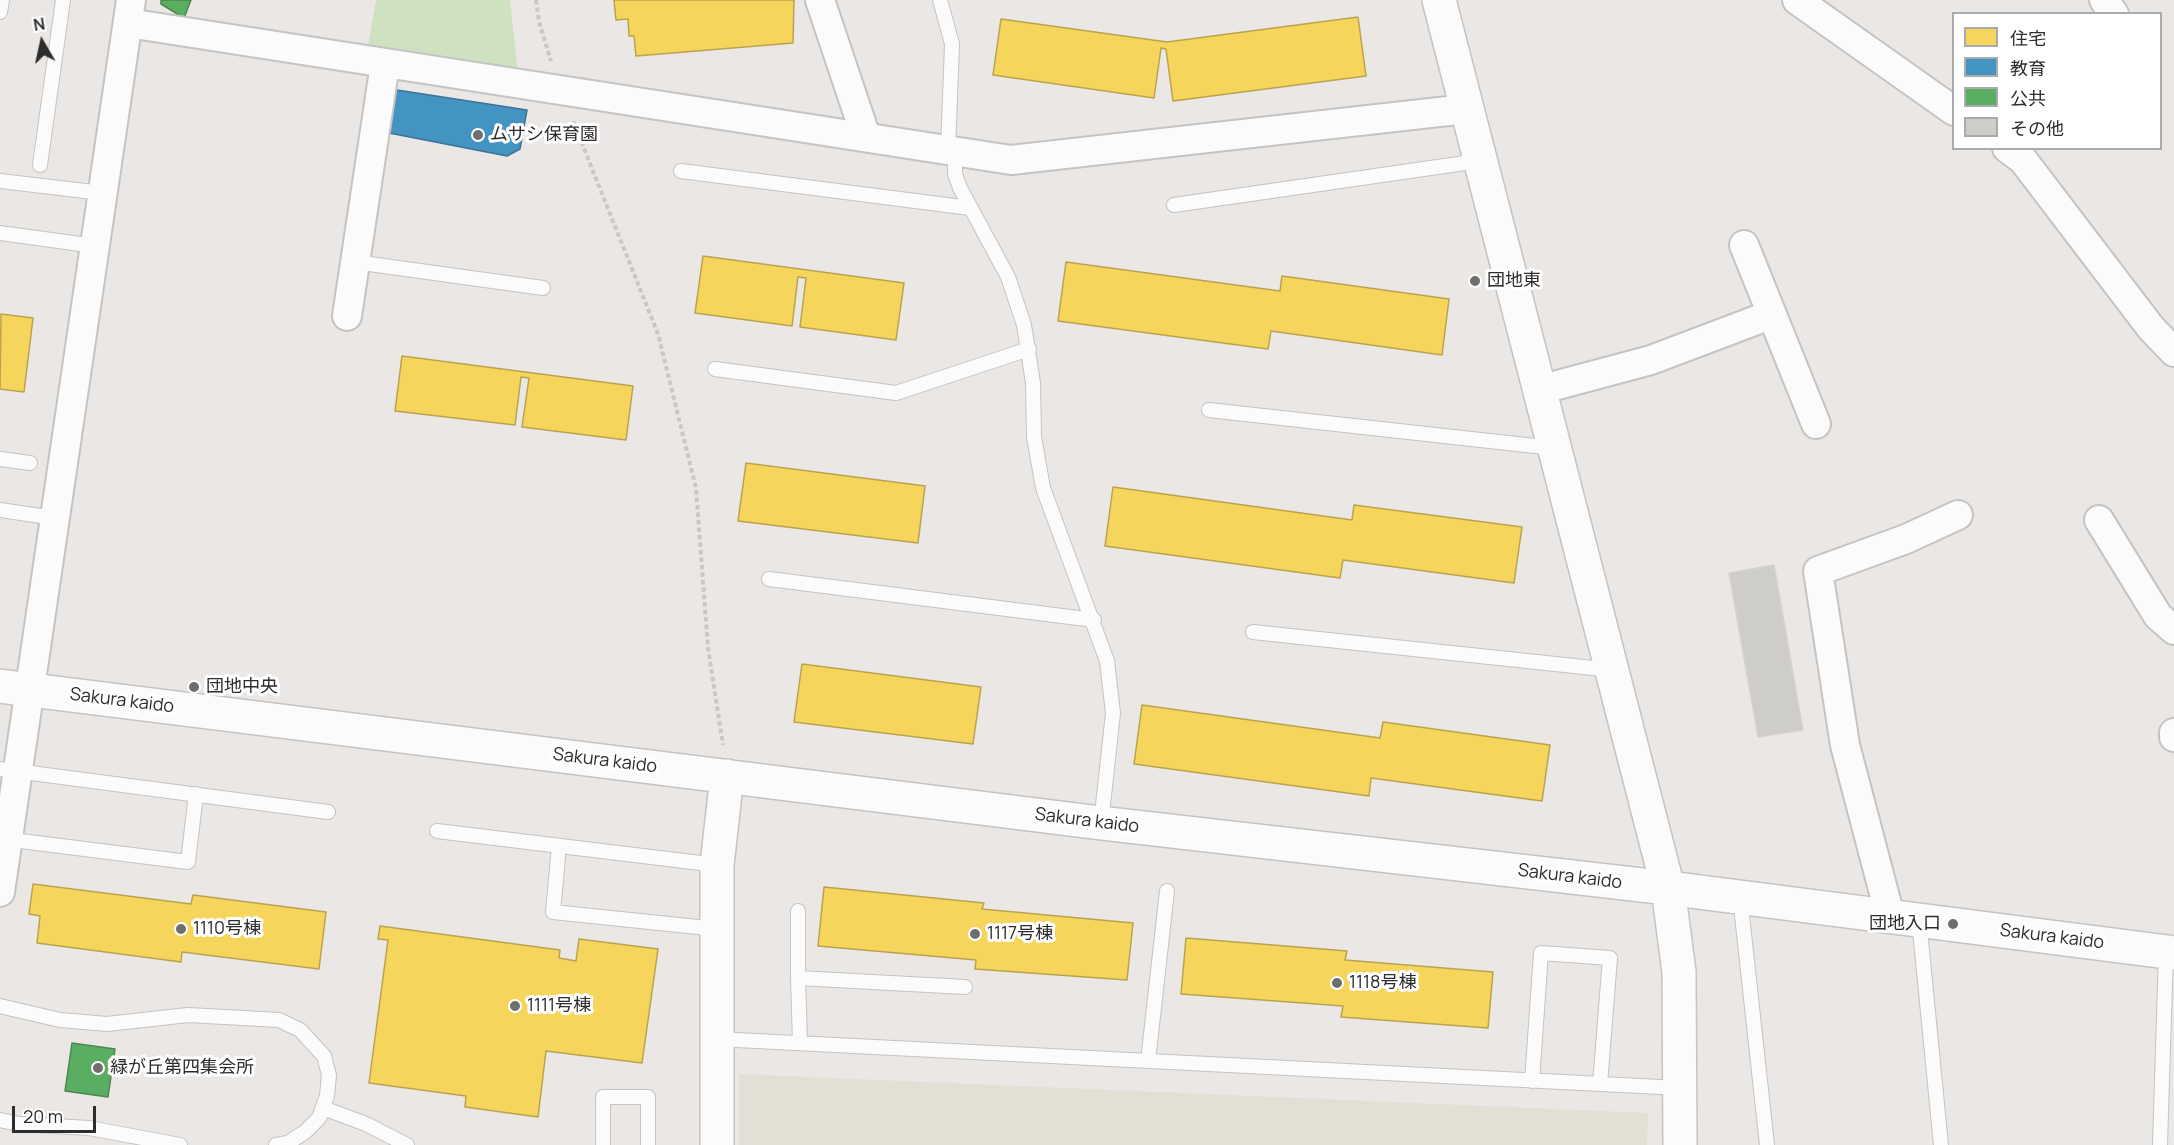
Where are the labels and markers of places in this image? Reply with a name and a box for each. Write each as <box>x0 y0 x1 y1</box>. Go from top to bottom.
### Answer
place label: ムサシ保育園 <box>490 124 598 146</box>
marker: ムサシ保育園 <box>471 128 485 142</box>
place label: 団地東 <box>1487 270 1541 292</box>
marker: 団地東 <box>1468 274 1482 288</box>
place label: 団地中央 <box>206 676 278 698</box>
marker: 団地中央 <box>187 680 201 694</box>
place label: 団地入口 <box>1869 913 1941 935</box>
marker: 団地入口 <box>1946 917 1960 931</box>
place label: 1110号棟 <box>193 918 261 940</box>
marker: 1110号棟 <box>174 922 188 936</box>
place label: 1117号棟 <box>987 923 1053 945</box>
marker: 1117号棟 <box>968 927 982 941</box>
place label: 1118号棟 <box>1349 972 1417 994</box>
marker: 1118号棟 <box>1330 976 1344 990</box>
place label: 1111号棟 <box>527 995 591 1017</box>
marker: 1111号棟 <box>508 999 522 1013</box>
place label: 緑が丘第四集会所 <box>110 1057 254 1079</box>
marker: 緑が丘第四集会所 <box>91 1061 105 1075</box>

